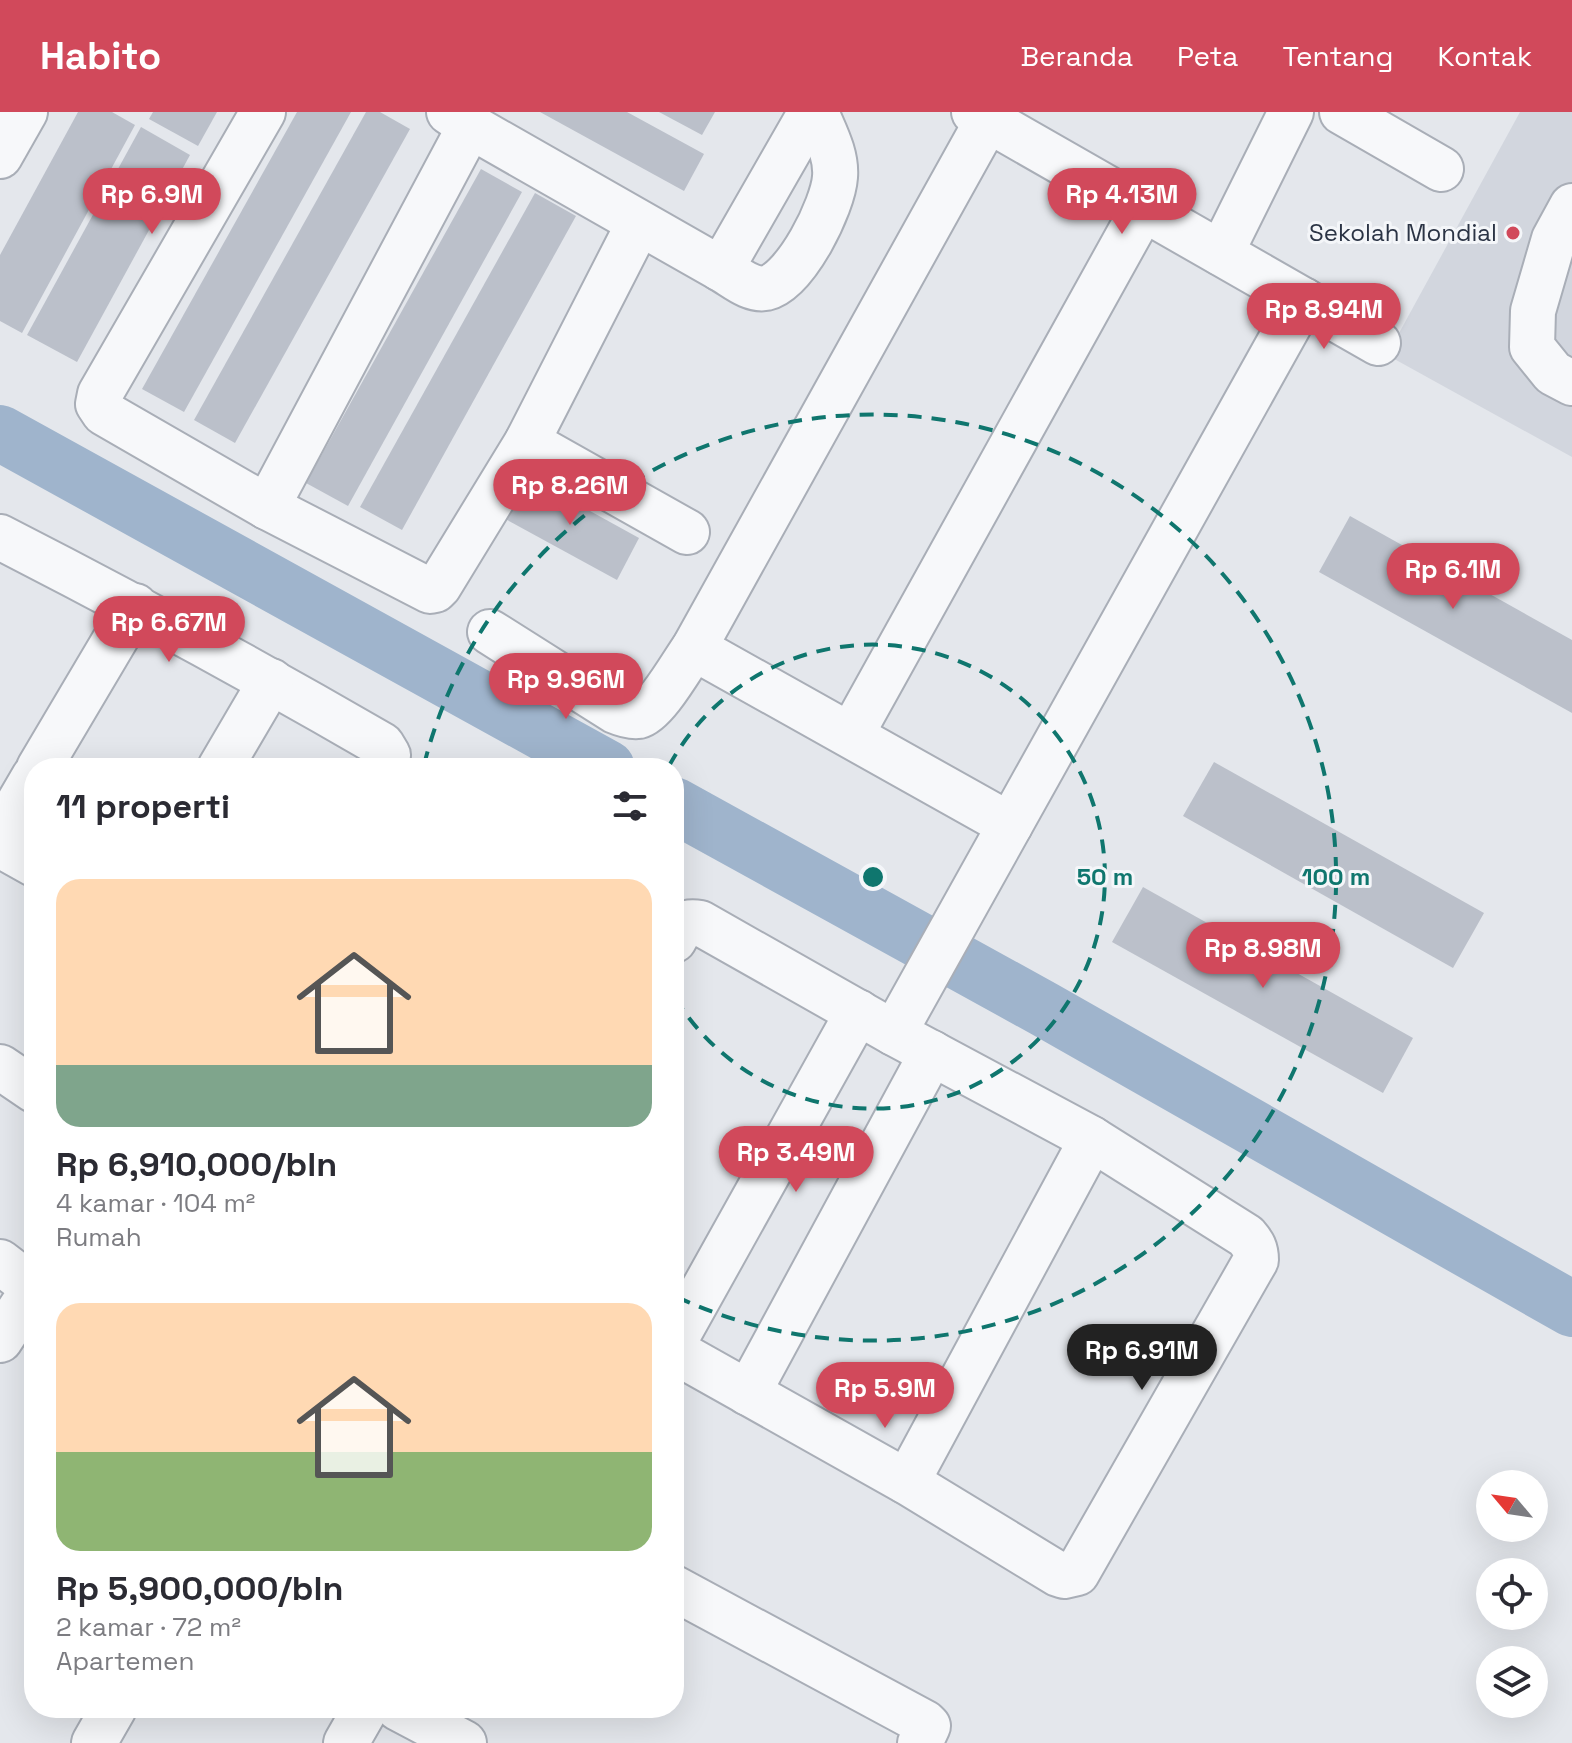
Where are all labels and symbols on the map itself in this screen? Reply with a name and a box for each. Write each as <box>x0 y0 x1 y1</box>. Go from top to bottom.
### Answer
pin: Rp 6.9M <box>78 168 226 236</box>
pin: Rp 4.13M <box>1039 168 1205 236</box>
place label: Sekolah Mondial <box>1309 217 1497 248</box>
marker: Sekolah Mondial <box>1504 224 1522 242</box>
pin: Rp 8.94M <box>1241 283 1407 351</box>
pin: Rp 8.26M <box>487 459 653 527</box>
pin: Rp 6.1M <box>1379 543 1527 611</box>
pin: Rp 6.67M <box>86 596 252 664</box>
pin: Rp 9.96M <box>483 653 649 721</box>
text: 50 m <box>1077 861 1133 892</box>
text: 100 m <box>1302 861 1370 892</box>
centre of rings <box>859 863 887 891</box>
pin: Rp 8.98M <box>1180 922 1346 990</box>
pin: Rp 3.49M <box>713 1126 879 1194</box>
pin: Rp 6.91M <box>1059 1324 1225 1392</box>
pin: Rp 5.9M <box>811 1362 959 1430</box>
north arrow <box>1476 1470 1548 1542</box>

